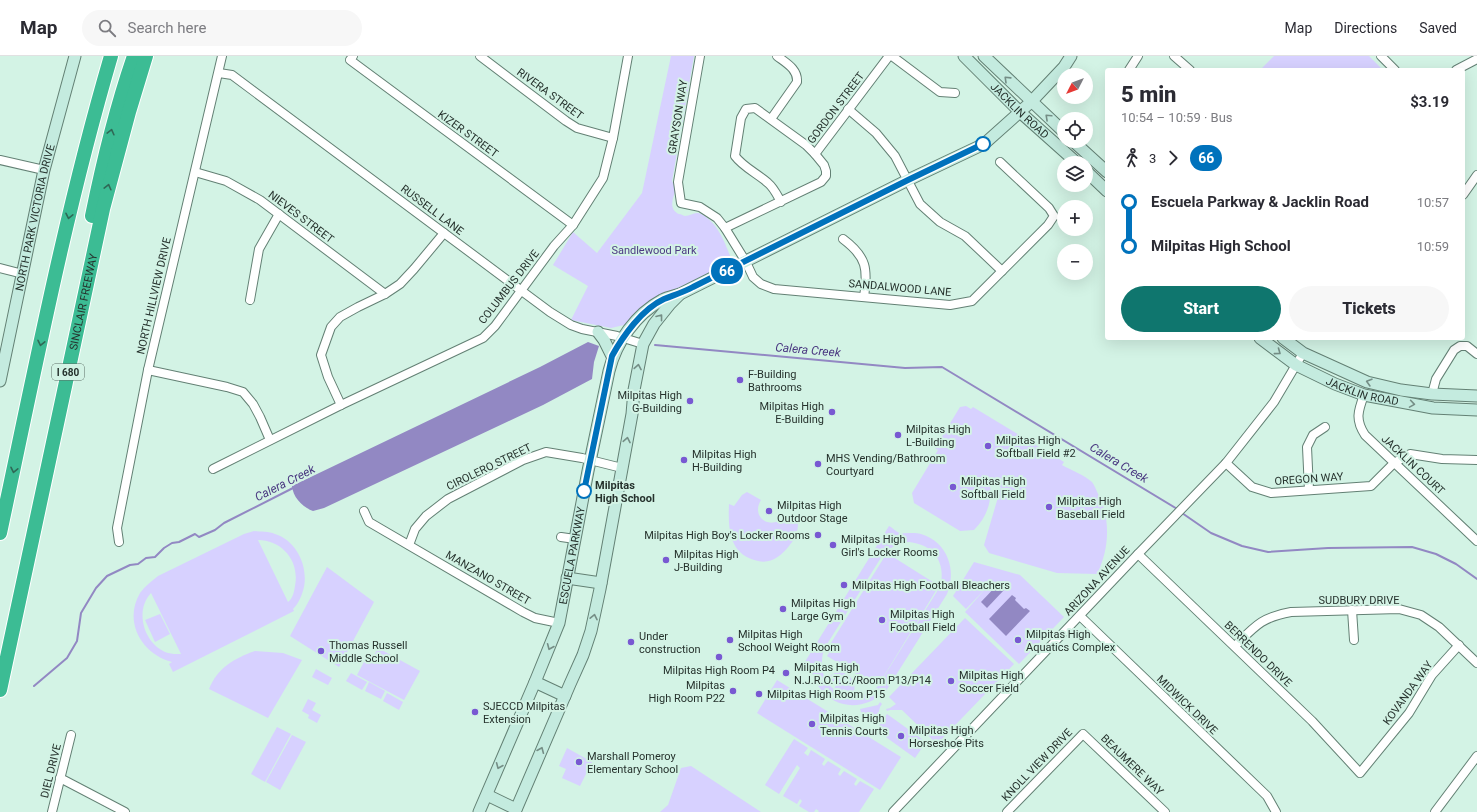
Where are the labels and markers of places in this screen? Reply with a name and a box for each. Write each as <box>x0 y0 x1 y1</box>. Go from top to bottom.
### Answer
unlabelled marker <box>975 136 991 152</box>
place label: F-Building Bathrooms <box>748 368 802 394</box>
marker: F-Building Bathrooms <box>735 375 745 385</box>
place label: Milpitas High G-Building <box>617 389 682 415</box>
marker: Milpitas High G-Building <box>685 396 695 406</box>
place label: Milpitas High E-Building <box>759 400 824 426</box>
marker: Milpitas High E-Building <box>827 407 837 417</box>
place label: Milpitas High L-Building <box>906 423 971 449</box>
marker: Milpitas High L-Building <box>893 430 903 440</box>
place label: Milpitas High Softball Field #2 <box>996 434 1076 460</box>
marker: Milpitas High Softball Field #2 <box>983 441 993 451</box>
place label: Milpitas High H-Building <box>692 448 757 474</box>
place label: MHS Vending/Bathroom Courtyard <box>826 452 945 478</box>
marker: Milpitas High H-Building <box>679 455 689 465</box>
marker: MHS Vending/Bathroom Courtyard <box>813 459 823 469</box>
place label: Milpitas High Softball Field <box>961 475 1026 501</box>
place label: Milpitas High School <box>595 479 655 505</box>
marker: Milpitas High Softball Field <box>948 482 958 492</box>
marker: Milpitas High School <box>576 483 592 499</box>
place label: Milpitas High Baseball Field <box>1057 495 1125 521</box>
place label: Milpitas High Outdoor Stage <box>777 499 848 525</box>
marker: Milpitas High Baseball Field <box>1044 502 1054 512</box>
marker: Milpitas High Outdoor Stage <box>764 506 774 516</box>
place label: Milpitas High Boy's Locker Rooms <box>644 529 810 542</box>
marker: Milpitas High Boy's Locker Rooms <box>813 530 823 540</box>
place label: Milpitas High Girl's Locker Rooms <box>841 533 938 559</box>
marker: Milpitas High Girl's Locker Rooms <box>828 540 838 550</box>
place label: Milpitas High J-Building <box>674 548 739 574</box>
marker: Milpitas High J-Building <box>661 555 671 565</box>
place label: Milpitas High Football Bleachers <box>852 579 1010 592</box>
marker: Milpitas High Football Bleachers <box>839 580 849 590</box>
place label: Milpitas High Large Gym <box>791 597 856 623</box>
marker: Milpitas High Large Gym <box>778 604 788 614</box>
place label: Milpitas High Football Field <box>890 608 956 634</box>
marker: Milpitas High Football Field <box>877 615 887 625</box>
place label: Milpitas High School Weight Room <box>738 628 840 654</box>
place label: Milpitas High Aquatics Complex <box>1026 628 1116 654</box>
place label: Under construction <box>639 630 701 656</box>
marker: Milpitas High School Weight Room <box>725 635 735 645</box>
marker: Milpitas High Aquatics Complex <box>1013 635 1023 645</box>
marker: Under construction <box>626 637 636 647</box>
place label: Thomas Russell Middle School <box>329 639 407 665</box>
marker: Thomas Russell Middle School <box>316 646 326 656</box>
marker: Milpitas High Room P4 <box>714 652 724 662</box>
place label: Milpitas High N.J.R.O.T.C./Room P13/P14 <box>794 661 931 687</box>
place label: Milpitas High Room P4 <box>663 664 775 677</box>
marker: Milpitas High N.J.R.O.T.C./Room P13/P14 <box>781 668 791 678</box>
place label: Milpitas High Soccer Field <box>959 669 1024 695</box>
marker: Milpitas High Soccer Field <box>946 676 956 686</box>
place label: Milpitas High Room P22 <box>649 679 725 705</box>
marker: Milpitas High Room P22 <box>728 686 738 696</box>
place label: Milpitas High Room P15 <box>767 688 885 701</box>
marker: Milpitas High Room P15 <box>754 689 764 699</box>
place label: SJECCD Milpitas Extension <box>483 700 566 726</box>
marker: SJECCD Milpitas Extension <box>470 707 480 717</box>
place label: Milpitas High Tennis Courts <box>820 712 888 738</box>
marker: Milpitas High Tennis Courts <box>807 719 817 729</box>
place label: Milpitas High Horseshoe Pits <box>909 724 984 750</box>
marker: Milpitas High Horseshoe Pits <box>896 731 906 741</box>
place label: Marshall Pomeroy Elementary School <box>587 750 678 776</box>
marker: Marshall Pomeroy Elementary School <box>574 757 584 767</box>

